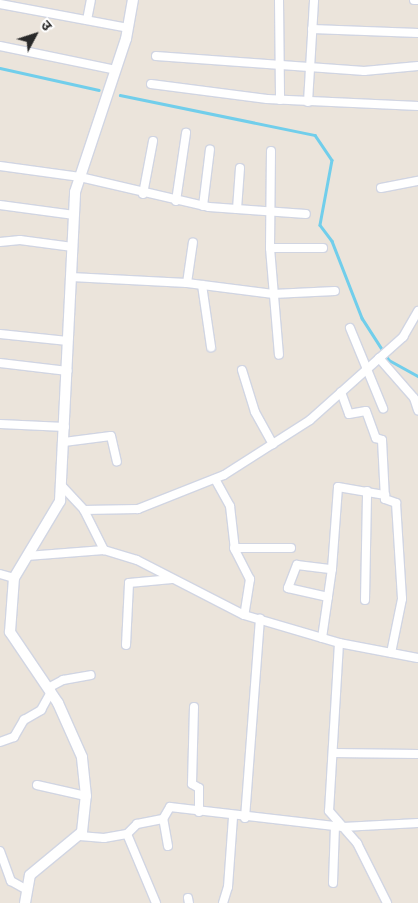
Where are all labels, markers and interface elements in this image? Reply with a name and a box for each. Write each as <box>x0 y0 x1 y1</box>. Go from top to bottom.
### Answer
north arrow <box>10 10 60 60</box>
text: उ <box>38 16 56 34</box>

